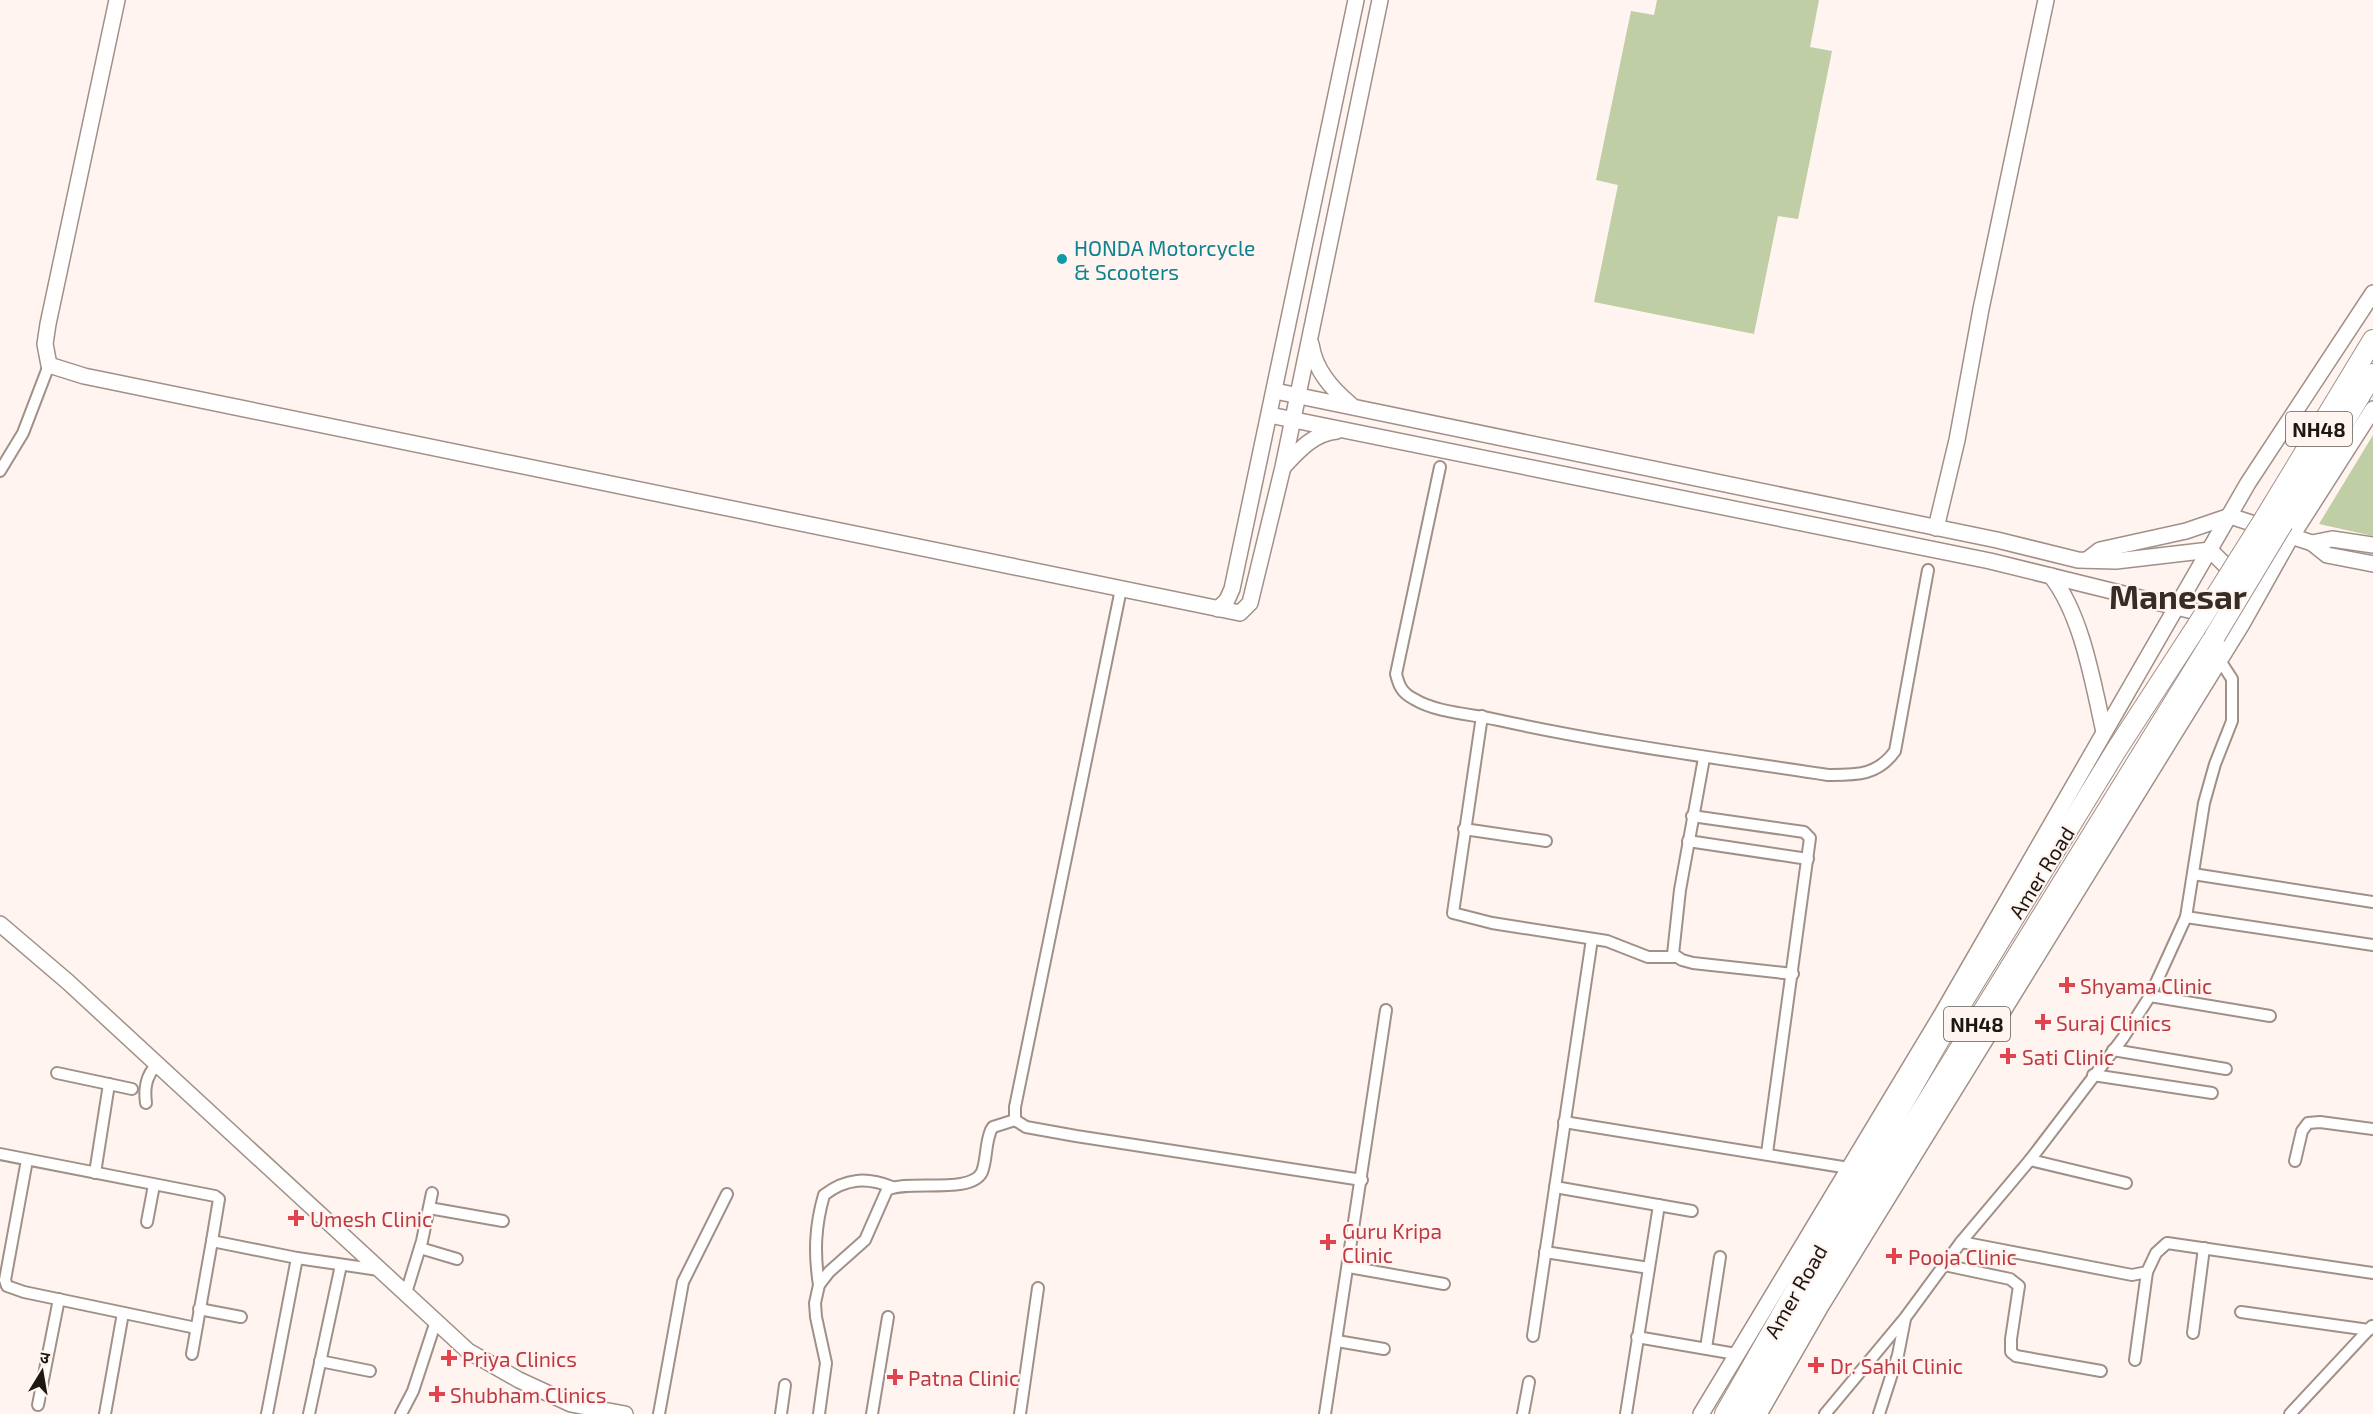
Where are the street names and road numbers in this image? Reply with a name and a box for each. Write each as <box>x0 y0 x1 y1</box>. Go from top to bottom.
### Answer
road number: NH48 <box>2286 412 2352 446</box>
street label: Amer Road <box>2003 821 2079 923</box>
road number: NH48 <box>1944 1007 2010 1041</box>
street label: Amer Road <box>1758 1240 1832 1342</box>

